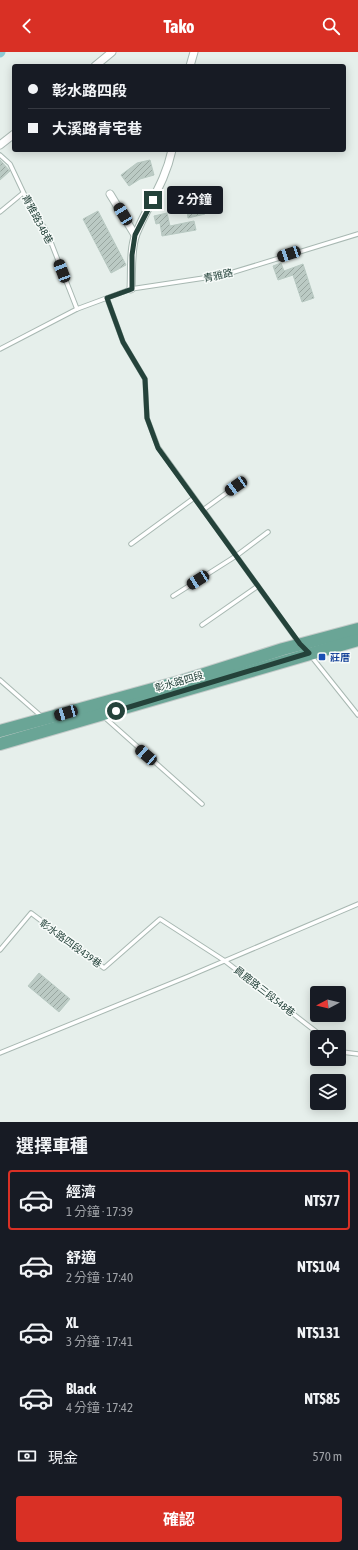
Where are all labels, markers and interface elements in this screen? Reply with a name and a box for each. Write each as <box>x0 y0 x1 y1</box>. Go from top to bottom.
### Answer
icon: back <box>16 15 38 37</box>
icon: search <box>320 15 342 37</box>
text: Tako <box>163 16 195 37</box>
text: 彰水路四段 <box>52 82 127 99</box>
text: 大溪路青宅巷 <box>52 120 142 137</box>
callout: 2 分鐘 <box>167 186 223 214</box>
route end <box>144 191 162 209</box>
text: 2 分鐘 <box>178 192 212 207</box>
street label: 青雅路348巷 <box>20 193 55 246</box>
car <box>112 201 134 227</box>
car <box>276 245 302 263</box>
car <box>52 258 72 284</box>
street label: 青雅路 <box>202 267 234 284</box>
car <box>223 474 249 498</box>
car <box>185 568 211 592</box>
marker: 莊厝 <box>317 652 327 662</box>
place label: 莊厝 <box>330 652 350 663</box>
street label: 彰水路四段 <box>154 669 205 694</box>
route start <box>107 702 125 720</box>
car <box>53 704 79 722</box>
car <box>133 743 159 767</box>
street label: 彰水路四段439巷 <box>37 917 104 970</box>
street label: 員鹿路三段548巷 <box>232 964 297 1019</box>
north arrow <box>310 986 346 1022</box>
map controls <box>310 986 346 1110</box>
button: locate <box>310 1030 346 1066</box>
button: layers <box>310 1074 346 1110</box>
text: 選擇車種 <box>16 1135 88 1156</box>
icon: car <box>18 1182 54 1218</box>
text: 經濟 <box>66 1183 96 1200</box>
text: NT$77 <box>304 1192 340 1209</box>
text: 1 分鐘 · 17:39 <box>66 1204 133 1219</box>
icon: car <box>18 1248 54 1284</box>
text: 舒適 <box>66 1249 96 1266</box>
text: NT$104 <box>297 1258 340 1275</box>
text: 2 分鐘 · 17:40 <box>66 1270 133 1285</box>
icon: car <box>18 1314 54 1350</box>
text: XL <box>66 1314 79 1331</box>
text: NT$131 <box>297 1324 340 1341</box>
text: 3 分鐘 · 17:41 <box>66 1334 133 1349</box>
icon: car <box>18 1380 54 1416</box>
text: Black <box>66 1380 96 1397</box>
text: NT$85 <box>304 1390 340 1407</box>
text: 4 分鐘 · 17:42 <box>66 1400 133 1415</box>
icon: cash <box>16 1445 38 1467</box>
text: 現金 <box>48 1449 78 1466</box>
text: 570 m <box>313 1449 342 1464</box>
button: 確認 <box>16 1496 342 1542</box>

